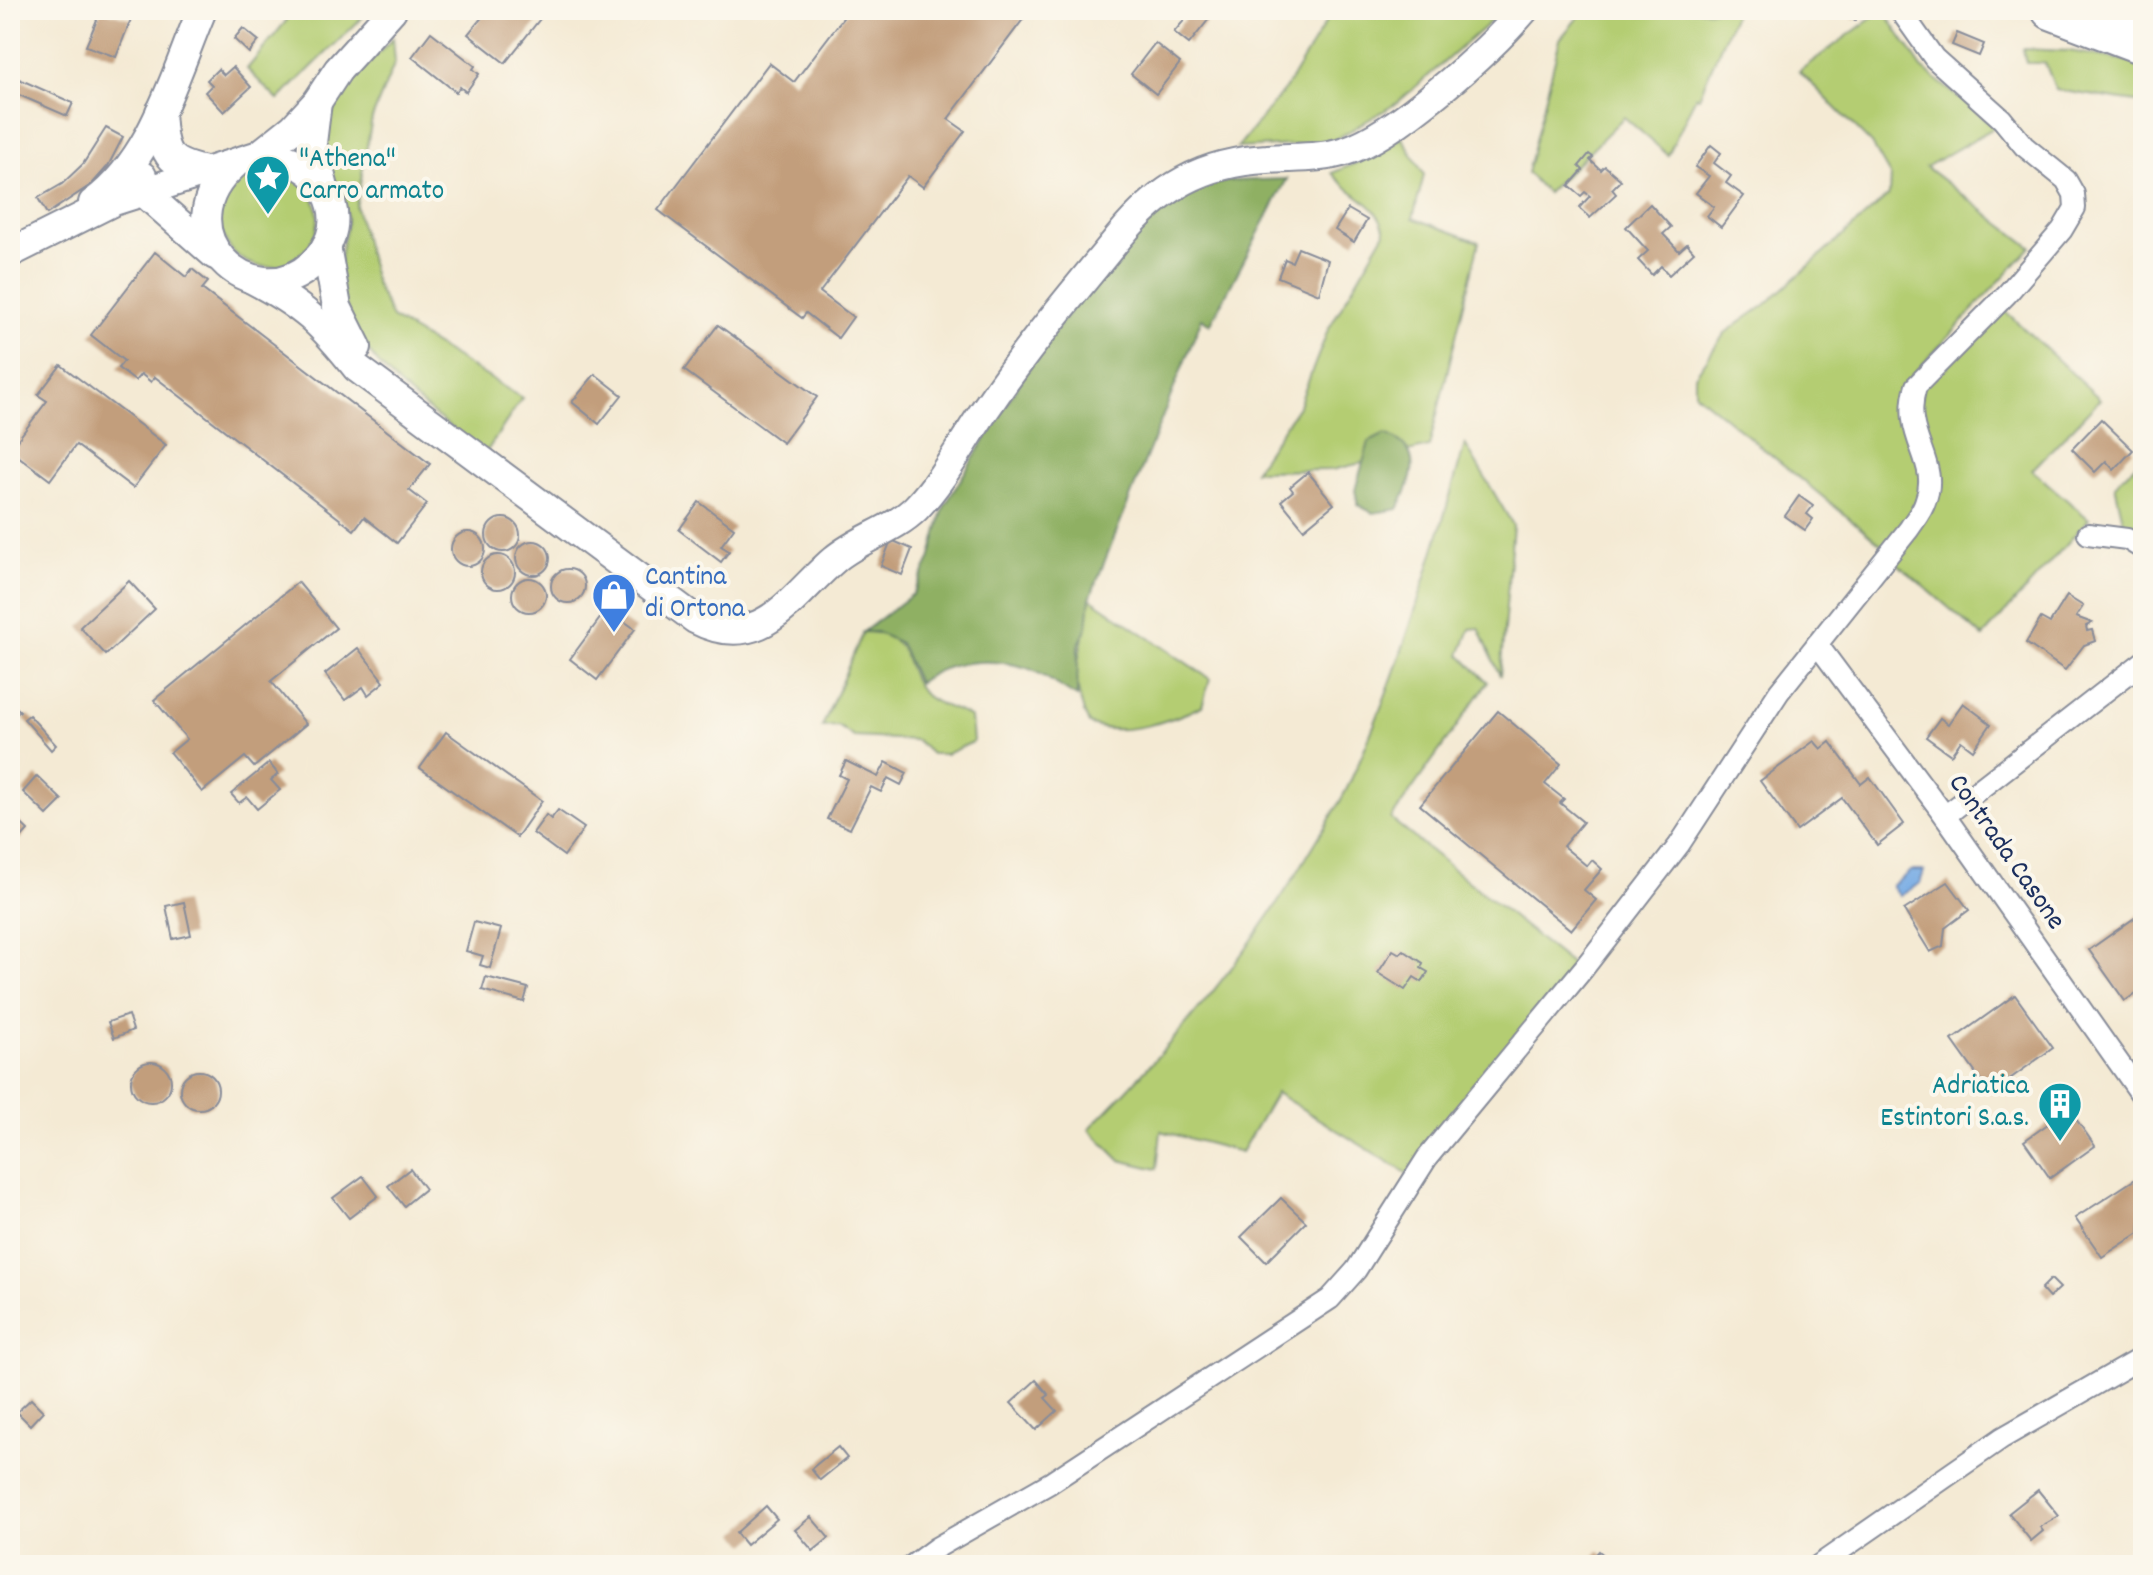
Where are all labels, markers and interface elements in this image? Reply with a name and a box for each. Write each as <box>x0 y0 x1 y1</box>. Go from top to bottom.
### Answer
place label: "Athena" Carro armato <box>299 141 444 213</box>
place icon: "Athena" Carro armato <box>244 153 292 216</box>
place label: Cantina di Ortona <box>645 559 746 631</box>
shop icon: Cantina di Ortona <box>590 571 638 634</box>
street label: Contrada Casone <box>1936 767 2074 939</box>
place label: Adriatica Estintori S.a.s. <box>1880 1068 2030 1140</box>
building icon: Adriatica Estintori S.a.s. <box>2036 1080 2084 1143</box>

